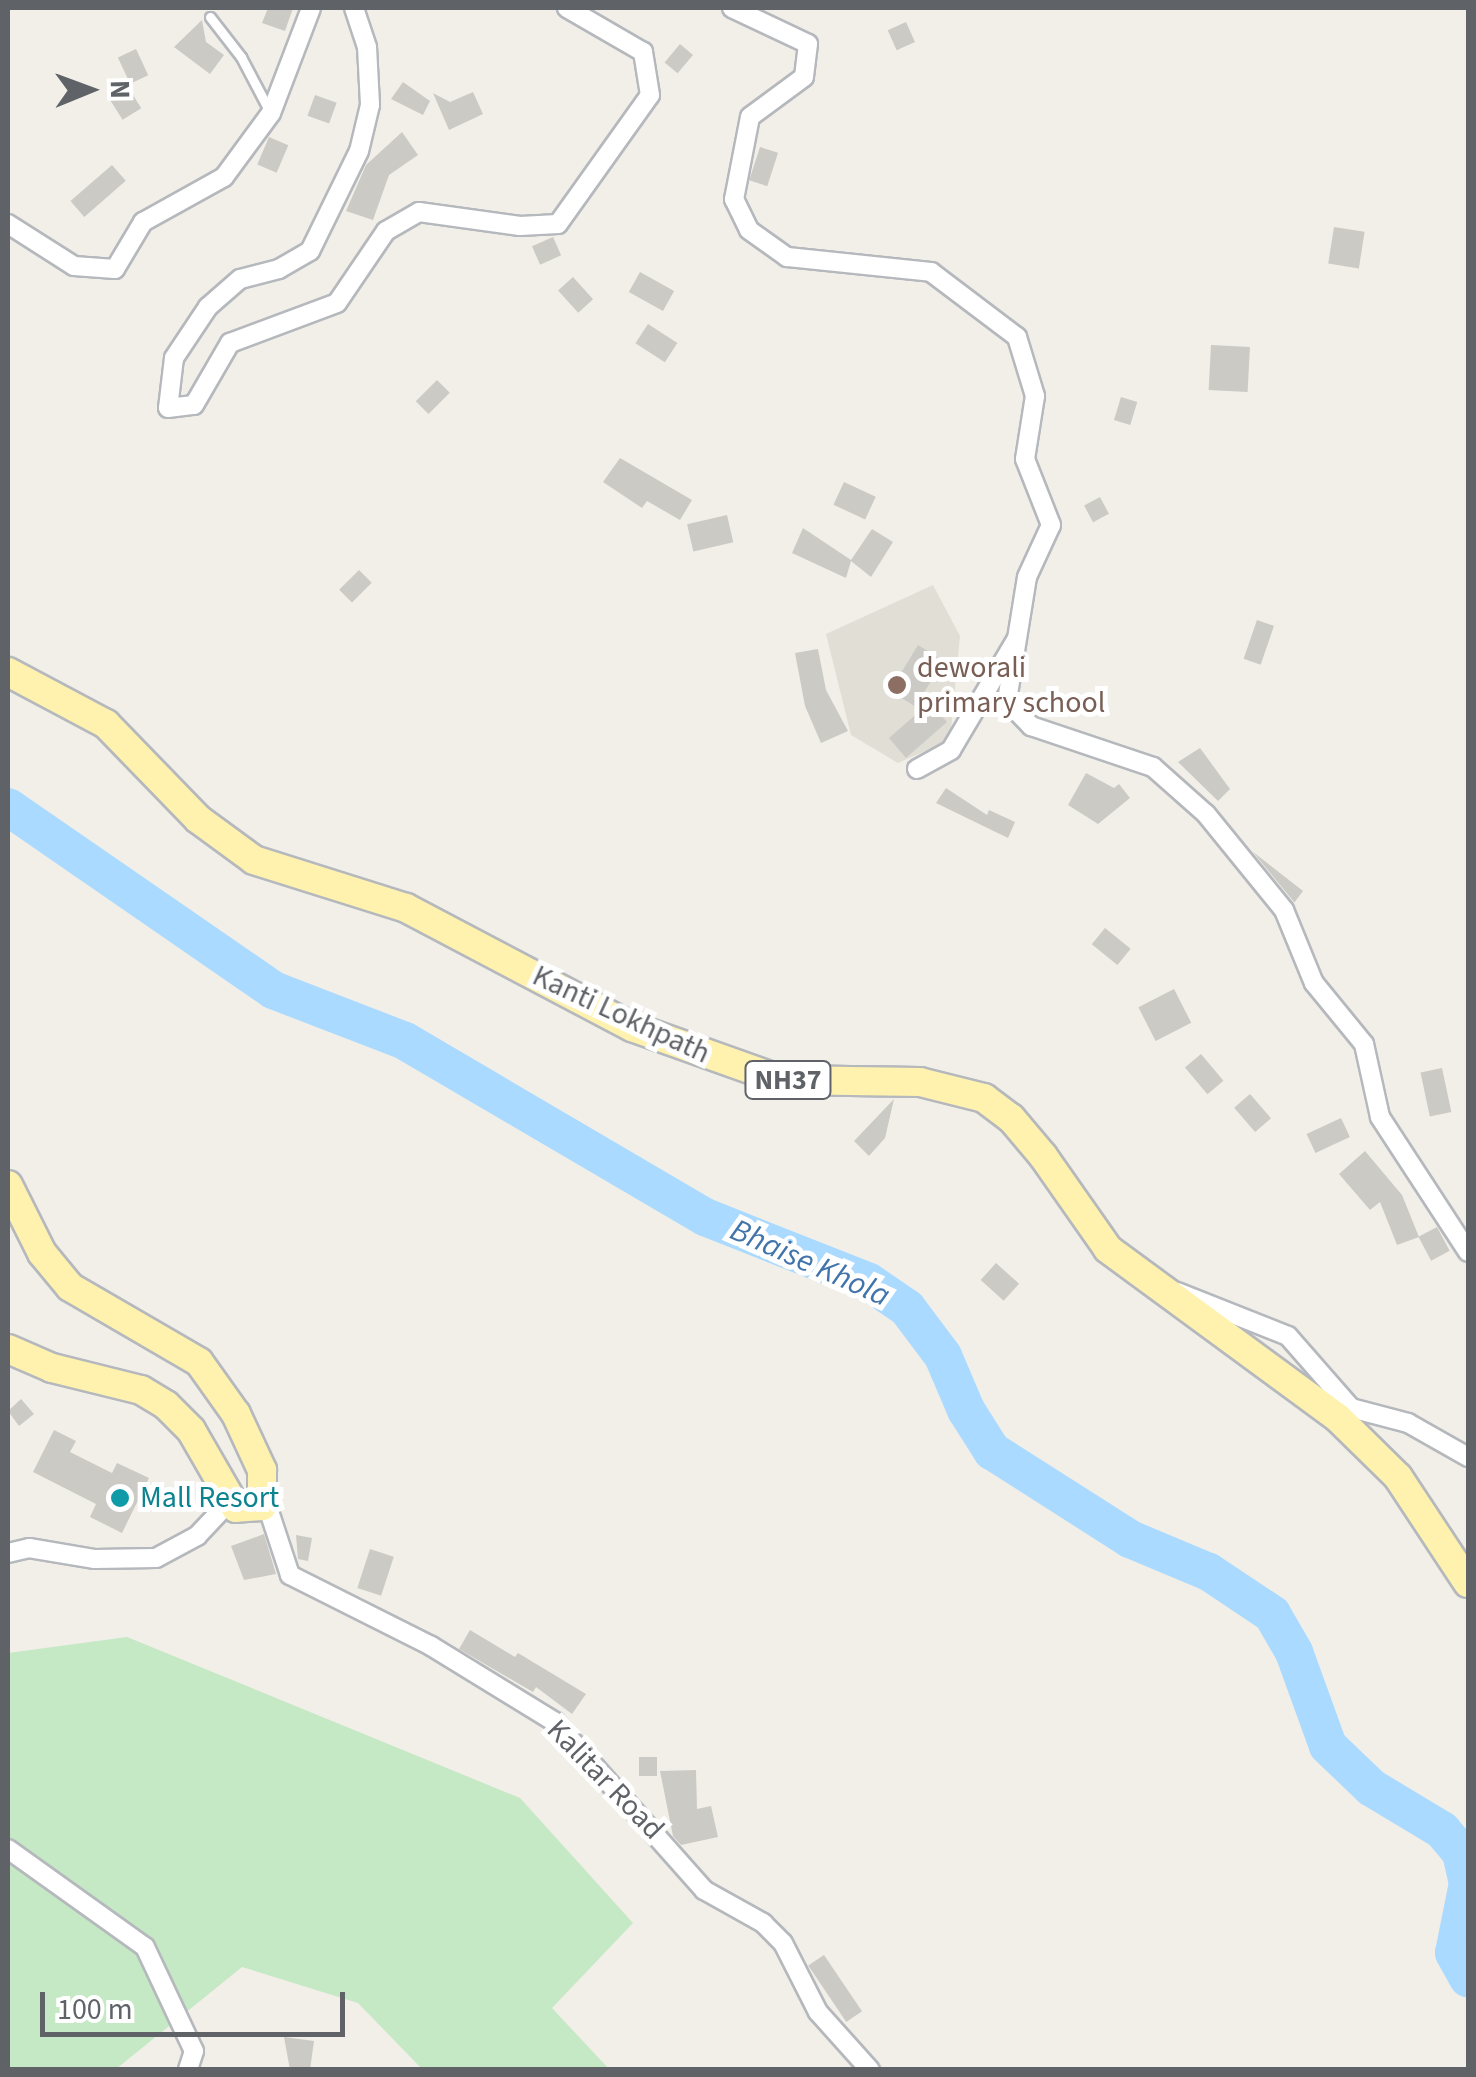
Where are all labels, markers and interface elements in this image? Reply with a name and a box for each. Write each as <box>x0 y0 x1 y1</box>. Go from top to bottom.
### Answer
north arrow <box>40 40 140 140</box>
text: N <box>100 80 140 99</box>
place label: deworali primary school <box>917 650 1105 720</box>
marker: deworali primary school <box>886 674 908 696</box>
street label: Kanti Lokhpath <box>527 958 715 1072</box>
road number: NH37 <box>743 1057 833 1103</box>
water label: Bhaise Khola <box>724 1211 896 1315</box>
place label: Mall Resort <box>140 1480 279 1516</box>
marker: Mall Resort <box>109 1487 131 1509</box>
street label: Kalitar Road <box>539 1712 671 1848</box>
scale bar <box>45 1972 350 2034</box>
text: 100 m <box>57 1988 133 2031</box>

